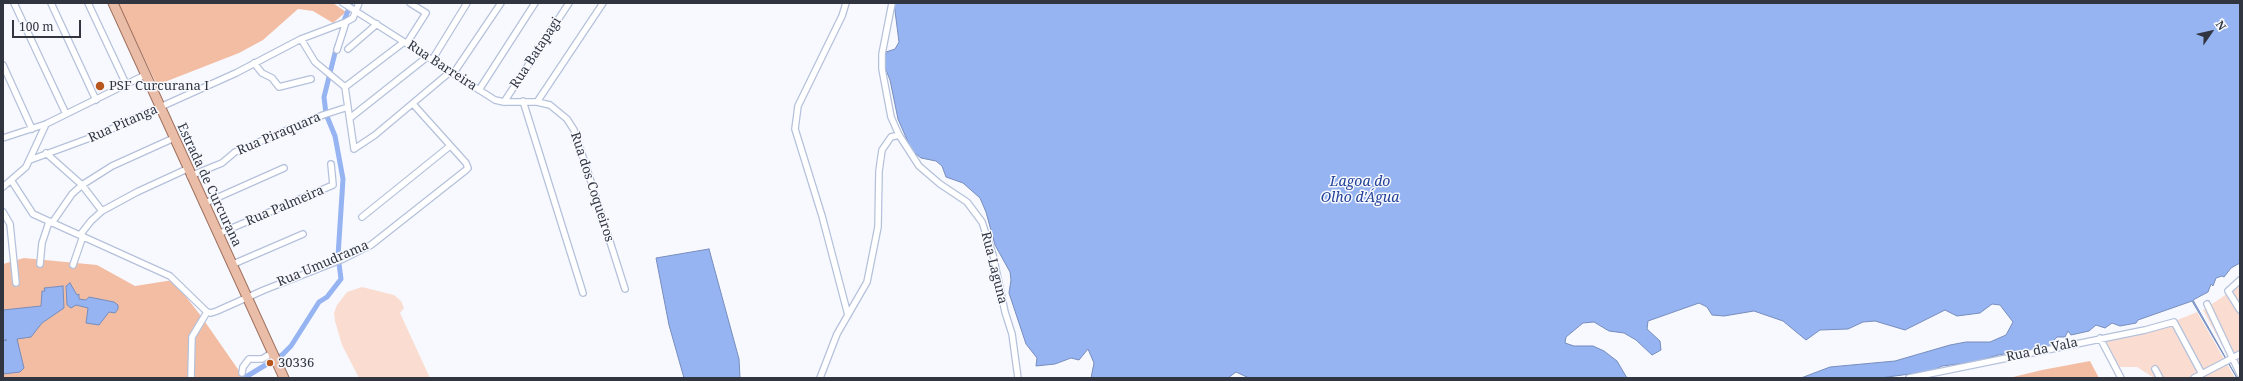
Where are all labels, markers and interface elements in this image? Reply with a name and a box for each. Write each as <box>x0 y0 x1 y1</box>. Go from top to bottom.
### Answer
scale bar <box>14 12 83 38</box>
north arrow <box>2191 12 2231 52</box>
street label: Rua Batapagi <box>507 15 565 91</box>
text: N <box>2213 17 2230 33</box>
text: 100 m <box>19 18 54 35</box>
street label: Rua Barreira <box>404 38 480 94</box>
place label: PSF Curcurana I <box>109 78 209 94</box>
marker: PSF Curcurana I <box>94 80 106 92</box>
street label: Rua Pitanga <box>86 102 160 146</box>
street label: Rua Piraquara <box>235 109 323 159</box>
street label: Estrada de Curcurana <box>173 121 245 249</box>
street label: Rua dos Coqueiros <box>567 130 617 244</box>
water label: Lagoa do Olho d'Água <box>1321 174 1399 206</box>
street label: Rua Palmeira <box>244 183 326 229</box>
street label: Rua Laguna <box>977 230 1011 306</box>
street label: Rua Umudrama <box>275 238 371 290</box>
street label: Rua da Vala <box>2005 335 2079 365</box>
place label: 30336 <box>278 355 314 371</box>
marker: 30336 <box>265 358 275 368</box>

